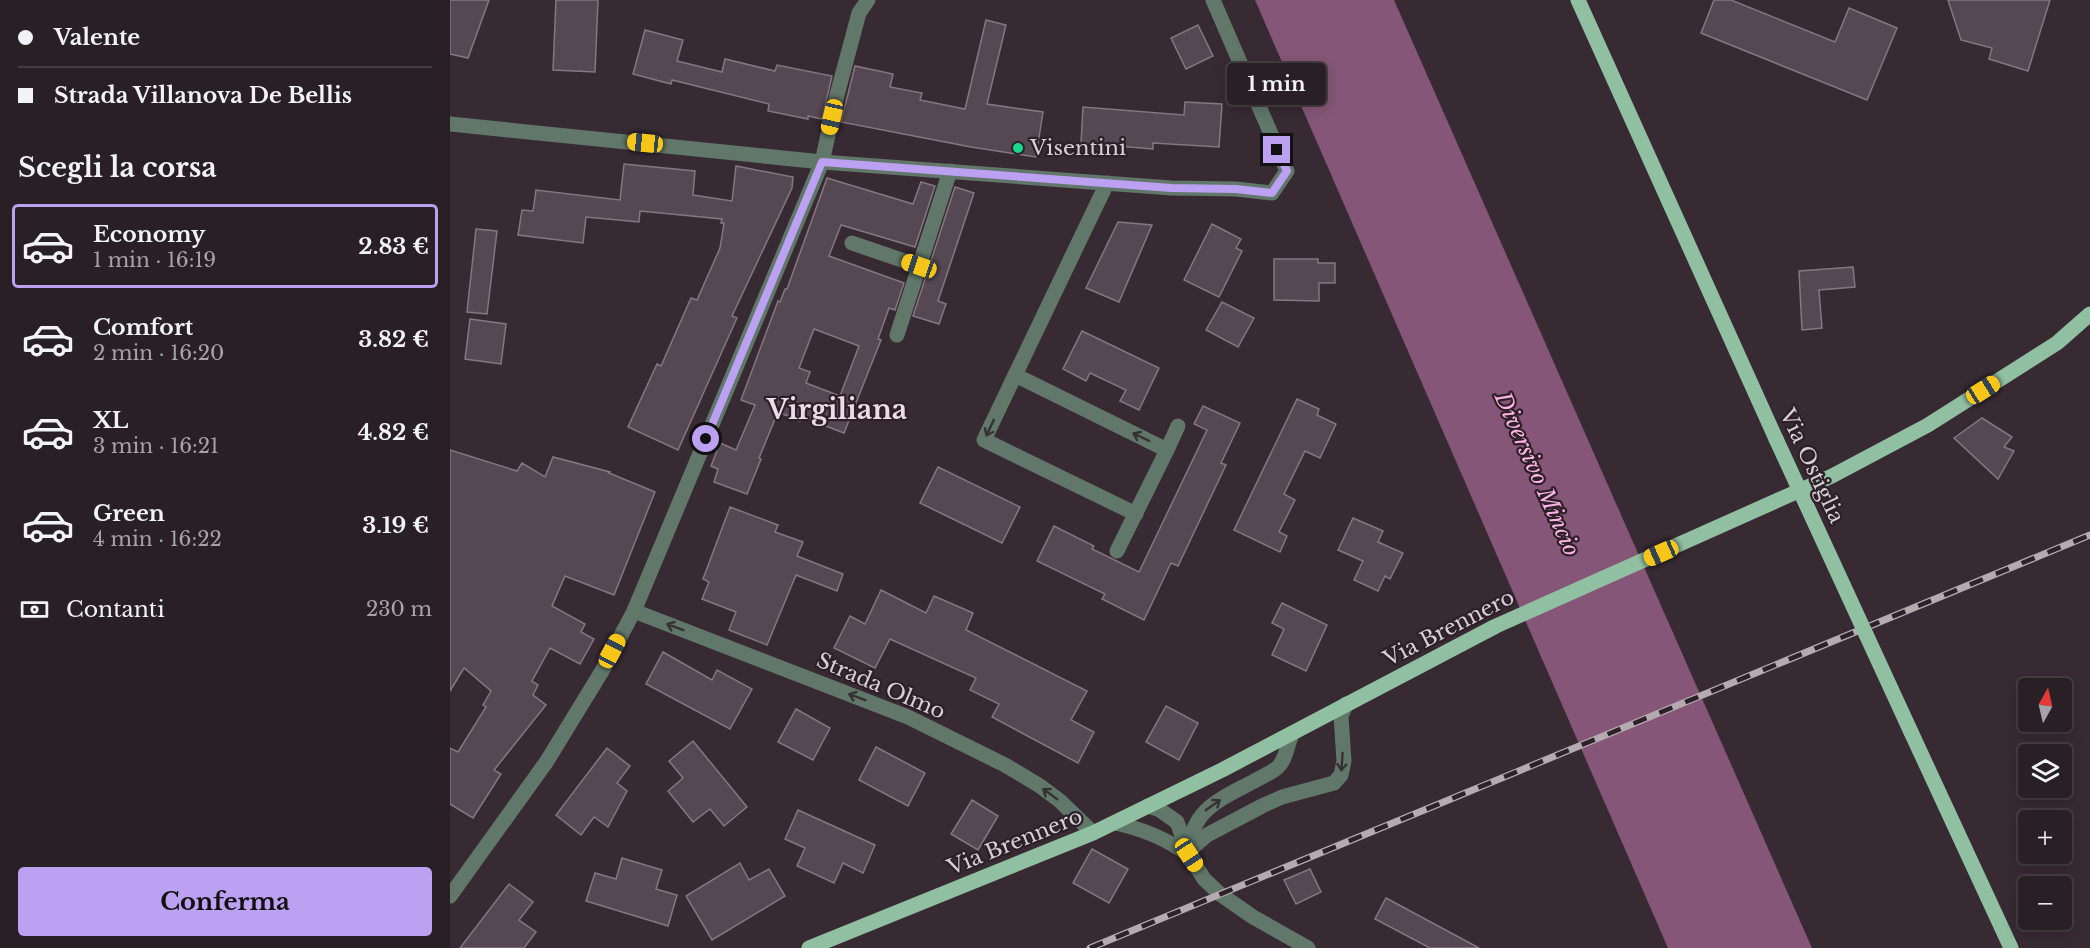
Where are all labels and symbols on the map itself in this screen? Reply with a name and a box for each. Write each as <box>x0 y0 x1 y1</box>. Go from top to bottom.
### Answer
callout: 1 min <box>1228 63 1326 105</box>
car <box>819 97 845 137</box>
car <box>626 132 664 154</box>
place label: Visentini <box>1029 135 1126 161</box>
route end <box>1263 136 1290 163</box>
marker: Visentini <box>1011 141 1025 155</box>
car <box>899 252 939 280</box>
car <box>1963 373 2003 407</box>
water label: Diversivo Mincio <box>1488 387 1585 560</box>
district label: Virgiliana <box>766 393 908 426</box>
street label: Via Ostiglia <box>1774 404 1850 528</box>
one-way arrow <box>983 419 995 437</box>
route start <box>692 425 719 452</box>
one-way arrow <box>1132 431 1150 442</box>
car <box>1641 537 1681 569</box>
street label: Via Brennero <box>1378 584 1519 673</box>
one-way arrow <box>667 621 685 632</box>
car <box>596 631 628 671</box>
street label: Strada Olmo <box>813 647 949 725</box>
north arrow <box>2018 678 2072 732</box>
one-way arrow <box>849 691 867 702</box>
one-way arrow <box>1337 751 1348 771</box>
one-way arrow <box>1042 788 1058 800</box>
one-way arrow <box>1204 799 1220 811</box>
street label: Via Brennero <box>943 803 1086 881</box>
car <box>1172 835 1206 875</box>

